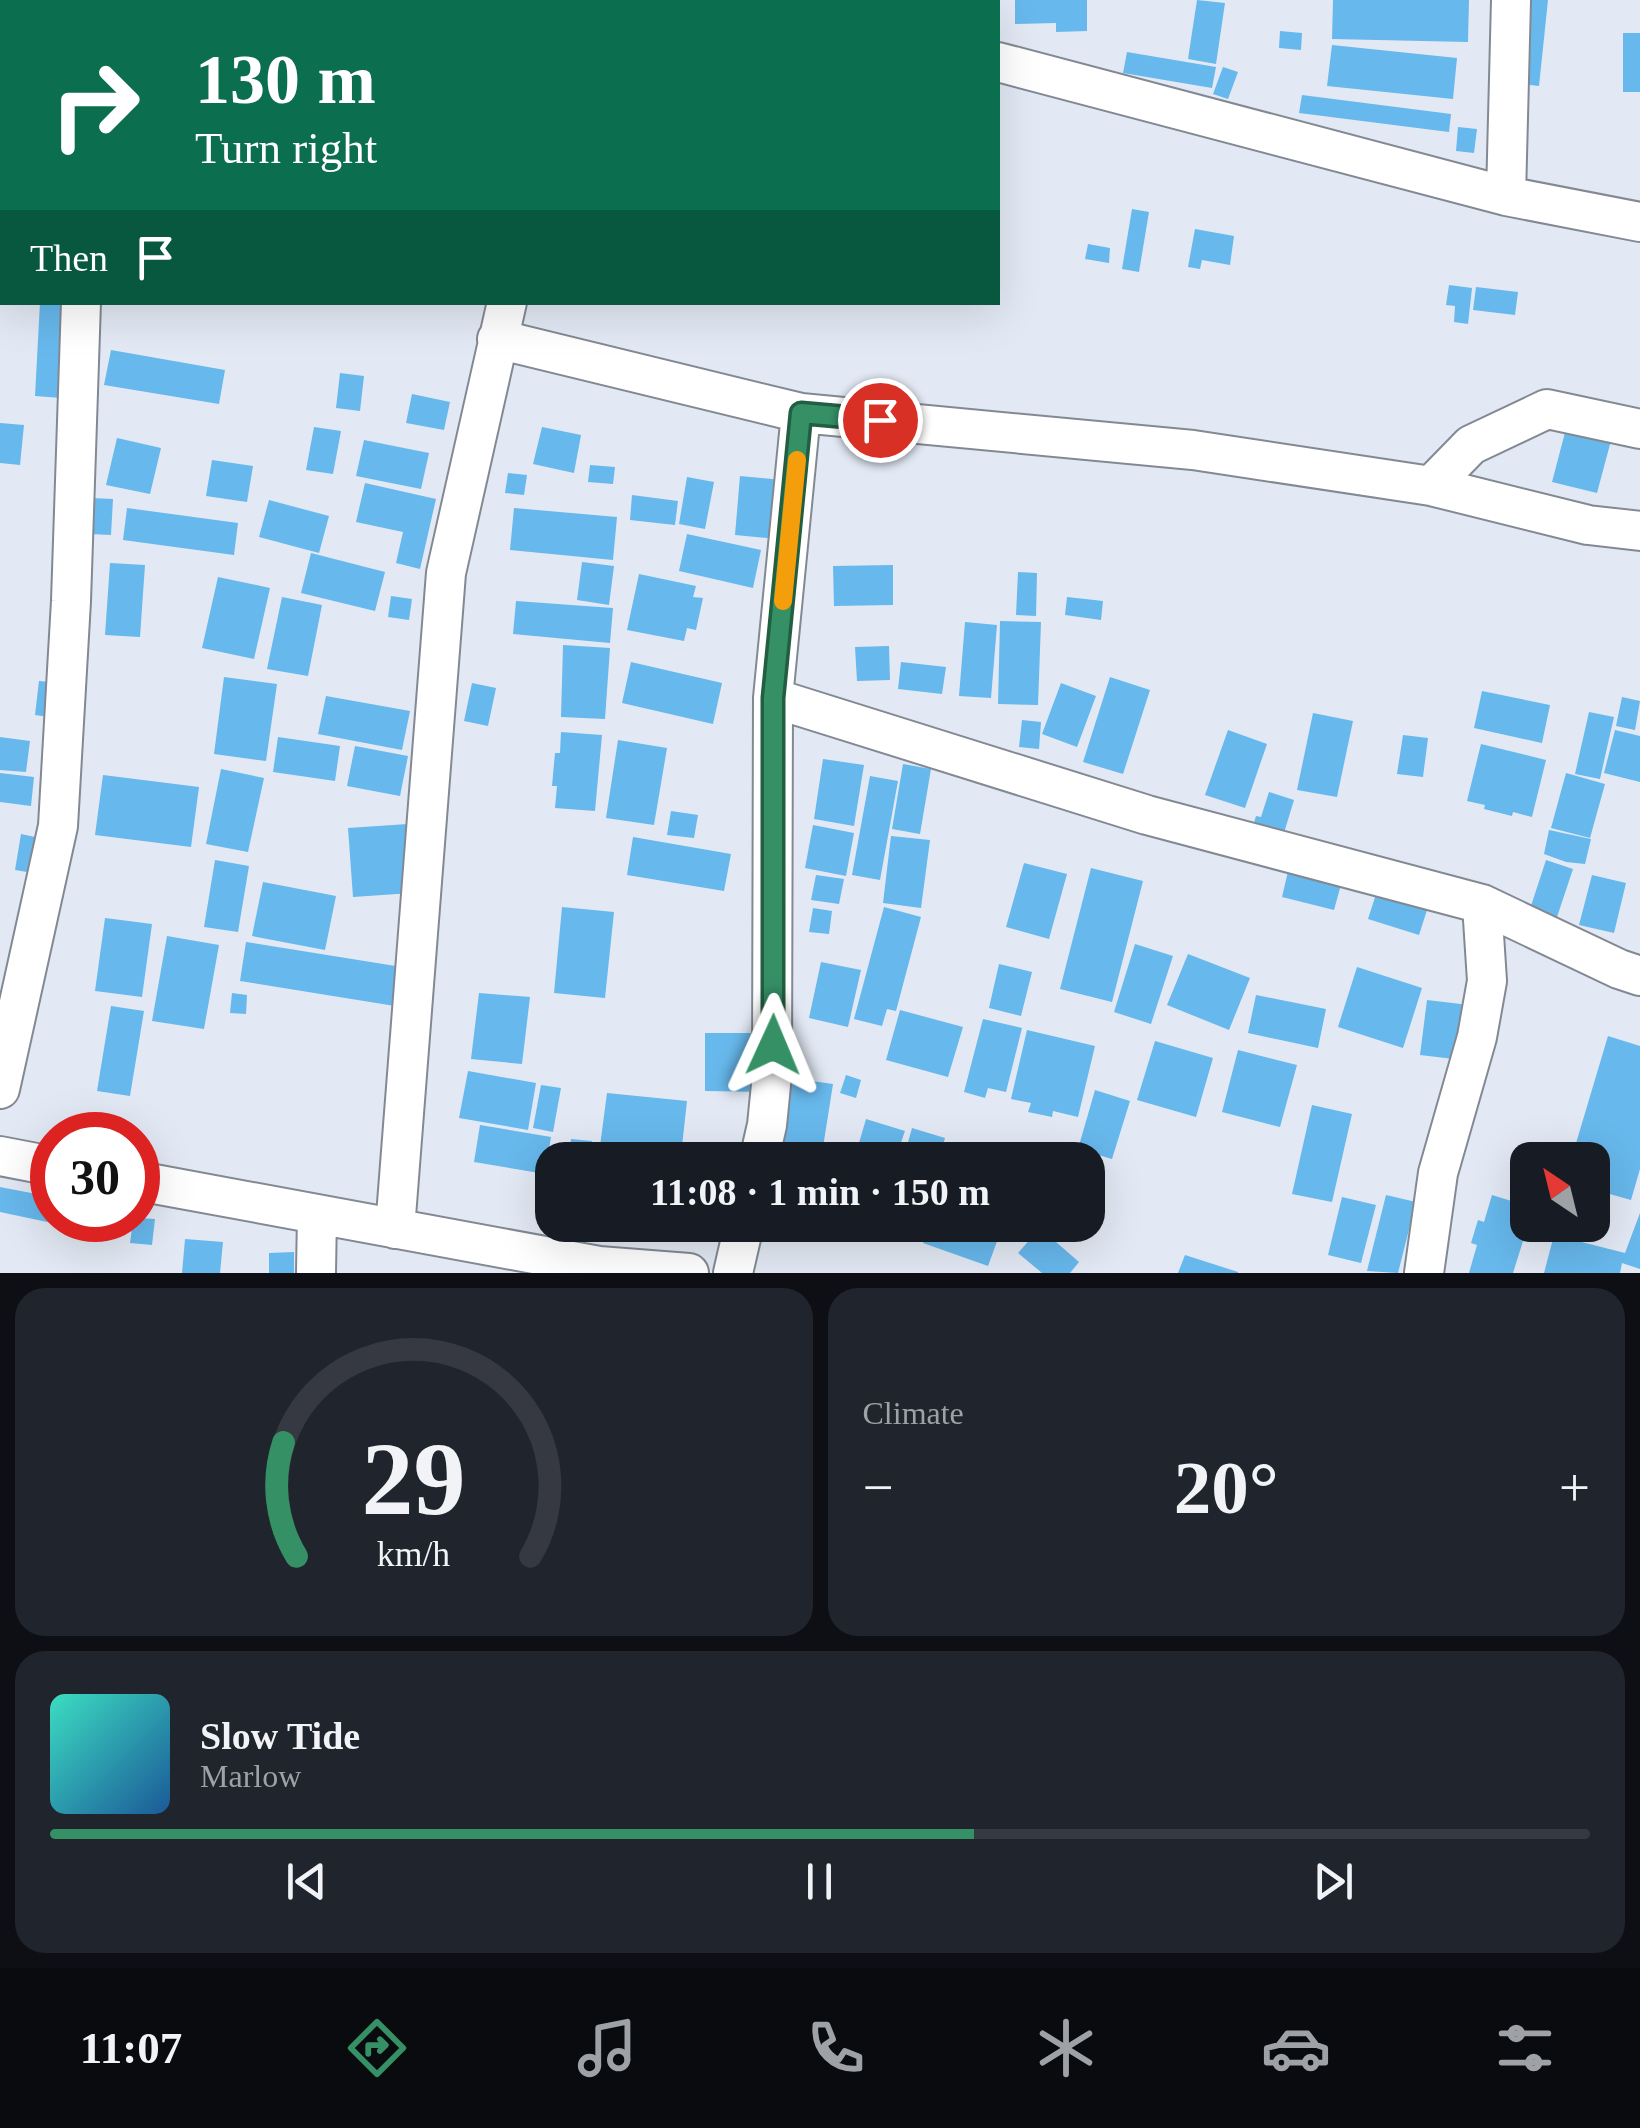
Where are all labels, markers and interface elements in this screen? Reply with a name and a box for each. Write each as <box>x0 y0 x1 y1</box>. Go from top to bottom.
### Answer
icon: right <box>30 40 160 170</box>
text: 130 m <box>195 41 376 118</box>
text: Turn right <box>195 123 377 173</box>
icon: arrive <box>128 230 183 285</box>
text: Then <box>30 237 108 279</box>
pin <box>838 378 923 463</box>
icon: arrive <box>853 393 908 448</box>
position arrow <box>721 993 825 1097</box>
speed limit sign: 30 <box>30 1112 160 1242</box>
north arrow <box>1510 1142 1610 1242</box>
map controls <box>1510 1142 1610 1242</box>
text: 11:08 · 1 min · 150 m <box>650 1171 990 1213</box>
text: Climate <box>863 1395 964 1431</box>
text: 29 <box>362 1421 466 1536</box>
text: 20° <box>1174 1446 1279 1529</box>
text: − <box>863 1457 894 1518</box>
text: + <box>1559 1457 1590 1518</box>
text: km/h <box>377 1534 451 1574</box>
text: Slow Tide <box>200 1715 360 1757</box>
text: Marlow <box>200 1758 301 1794</box>
icon: previous <box>279 1854 334 1909</box>
icon: pause <box>792 1854 847 1909</box>
icon: next <box>1306 1854 1361 1909</box>
icon: directions <box>342 2013 412 2083</box>
icon: music <box>572 2013 642 2083</box>
icon: phone <box>801 2013 871 2083</box>
icon: climate <box>1031 2013 1101 2083</box>
icon: car <box>1261 2013 1331 2083</box>
icon: filters <box>1490 2013 1560 2083</box>
text: 11:07 <box>80 2023 182 2073</box>

